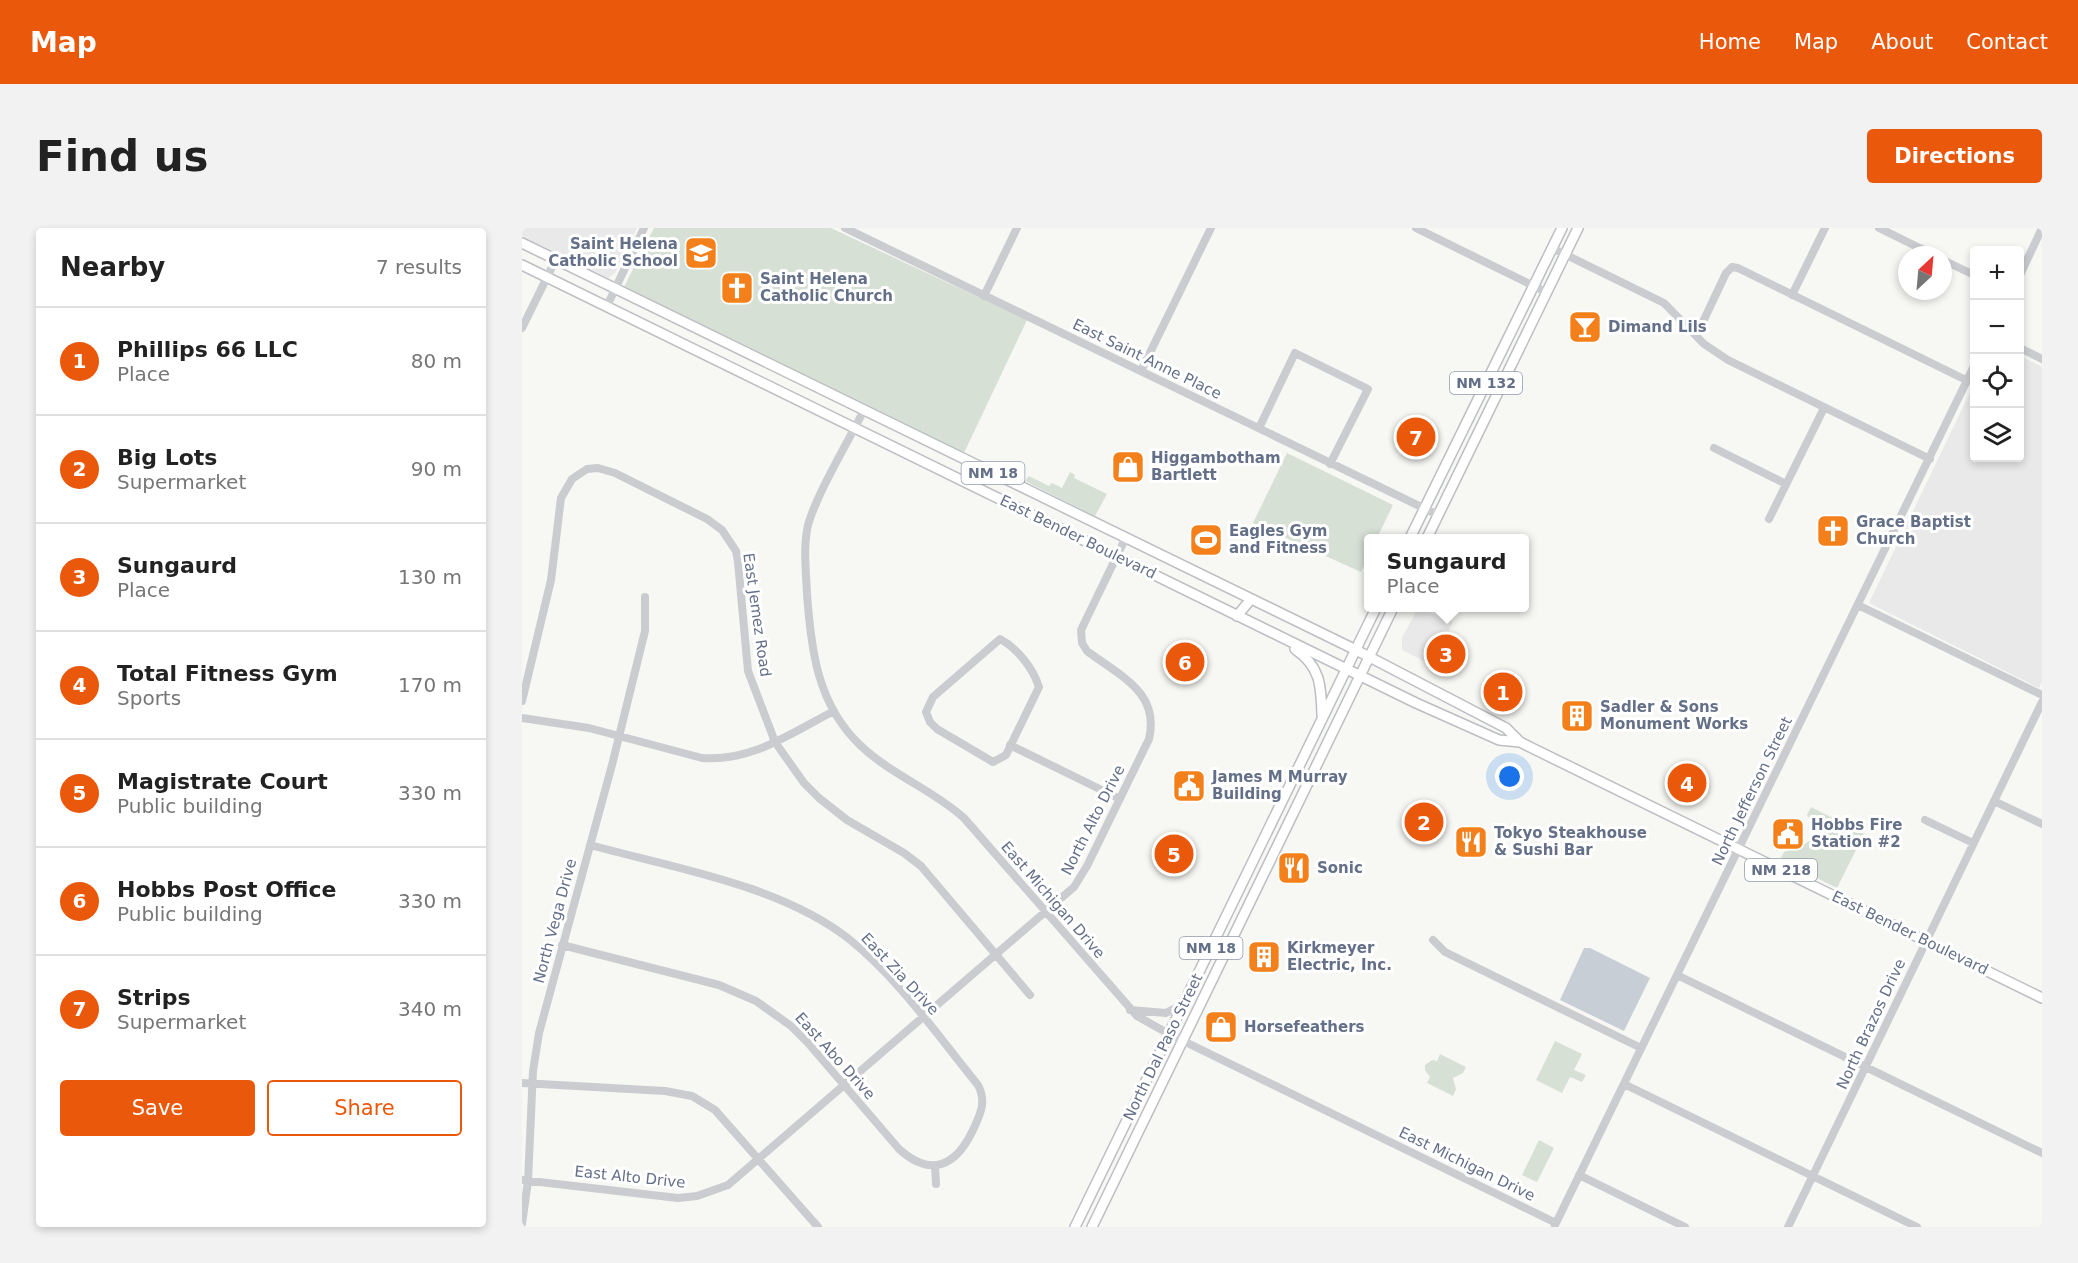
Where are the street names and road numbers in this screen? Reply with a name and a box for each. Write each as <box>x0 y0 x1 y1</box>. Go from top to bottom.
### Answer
street label: East Saint Anne Place <box>1070 315 1224 403</box>
road number: NM 132 <box>1450 372 1522 394</box>
road number: NM 18 <box>962 462 1024 484</box>
street label: East Bender Boulevard <box>997 491 1159 583</box>
street label: East Jemez Road <box>739 552 775 678</box>
street label: North Jefferson Street <box>1708 714 1796 868</box>
street label: North Alto Drive <box>1058 762 1128 878</box>
street label: East Michigan Drive <box>997 838 1109 962</box>
street label: North Vega Drive <box>530 857 580 985</box>
road number: NM 218 <box>1745 859 1817 881</box>
street label: East Bender Boulevard <box>1829 887 1991 979</box>
street label: East Zia Drive <box>857 929 943 1019</box>
road number: NM 18 <box>1180 937 1242 959</box>
street label: North Brazos Drive <box>1833 956 1909 1092</box>
street label: North Dal Paso Street <box>1120 970 1206 1123</box>
street label: East Abo Drive <box>791 1009 879 1103</box>
street label: East Michigan Drive <box>1396 1123 1538 1205</box>
street label: East Alto Drive <box>574 1162 686 1192</box>

